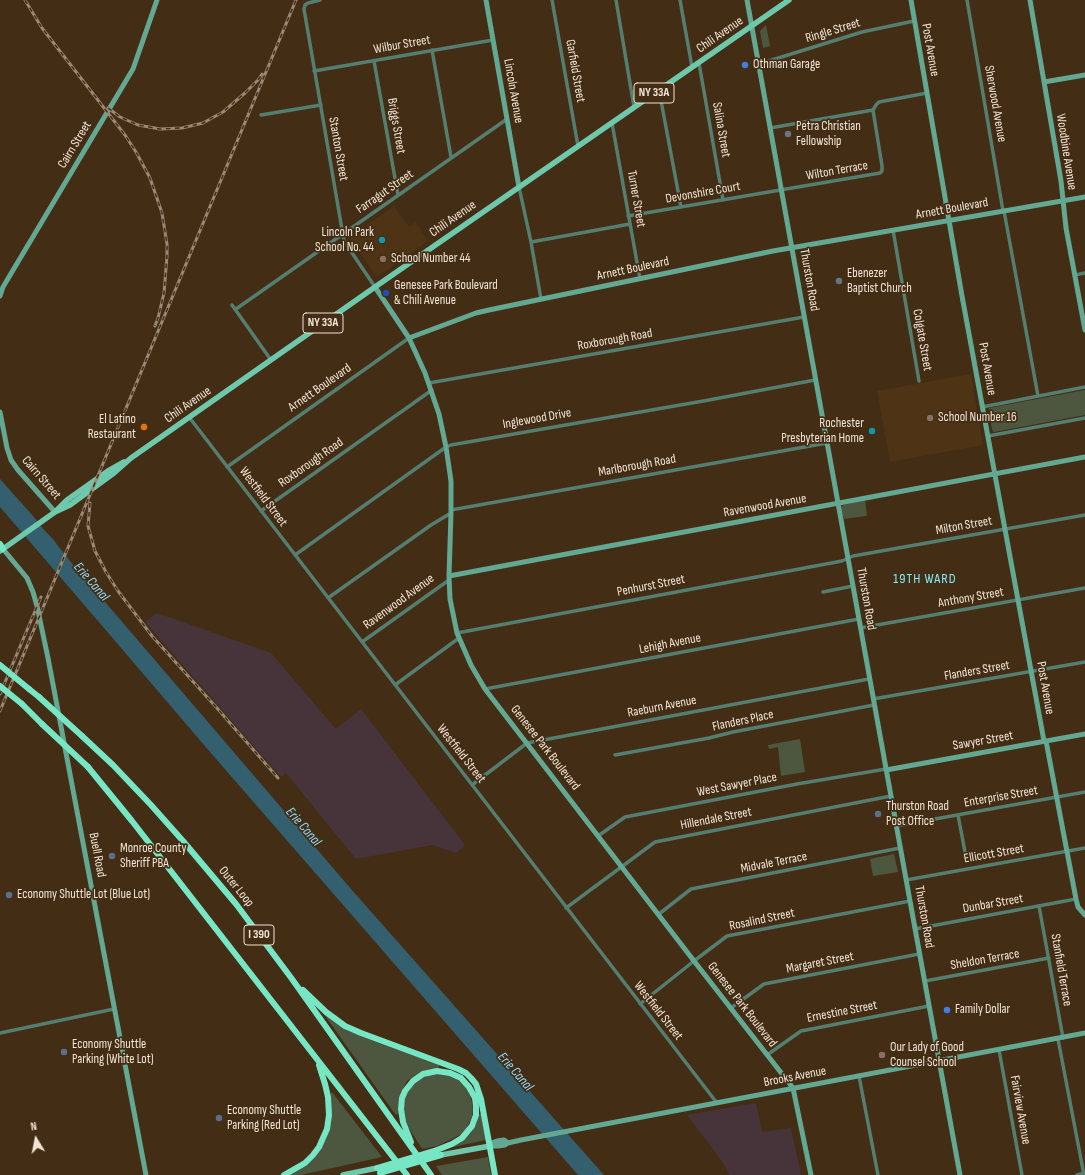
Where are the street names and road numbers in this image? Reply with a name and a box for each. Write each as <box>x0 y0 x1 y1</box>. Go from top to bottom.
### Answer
street label: Chili Avenue <box>694 13 746 57</box>
street label: Ringle Street <box>804 15 862 47</box>
street label: Post Avenue <box>918 22 942 78</box>
street label: Wilbur Street <box>372 32 432 58</box>
street label: Garfield Street <box>562 38 588 104</box>
street label: Lincoln Avenue <box>500 58 526 124</box>
street label: Sherwood Avenue <box>981 64 1009 144</box>
road number: NY 33A <box>634 83 674 103</box>
street label: Briggs Street <box>383 97 409 155</box>
street label: Salina Street <box>708 101 734 159</box>
street label: Woodbine Avenue <box>1052 113 1080 191</box>
street label: Stanton Street <box>325 116 351 182</box>
street label: Cairn Street <box>55 119 95 171</box>
street label: Wilton Terrace <box>805 158 869 184</box>
street label: Farragut Street <box>353 167 417 217</box>
street label: Turner Street <box>623 169 649 229</box>
street label: Devonshire Court <box>664 179 742 207</box>
street label: Arnett Boulevard <box>915 195 989 223</box>
street label: Chili Avenue <box>427 197 479 241</box>
street label: Thurston Road <box>796 248 822 312</box>
street label: Arnett Boulevard <box>596 254 670 284</box>
street label: Colgate Street <box>909 308 935 372</box>
road number: NY 33A <box>303 313 343 333</box>
street label: Roxborough Road <box>576 326 654 354</box>
street label: Post Avenue <box>975 341 999 397</box>
street label: Arnett Boulevard <box>286 361 354 415</box>
street label: Chili Avenue <box>162 383 214 427</box>
street label: Inglewood Drive <box>502 405 572 433</box>
street label: Roxborough Road <box>276 435 346 491</box>
street label: Marlborough Road <box>597 452 677 480</box>
street label: Cairn Street <box>18 453 64 503</box>
street label: Westfield Street <box>236 464 290 530</box>
street label: Ravenwood Avenue <box>722 491 808 521</box>
street label: Milton Street <box>935 513 993 539</box>
street label: Thurston Road <box>853 567 879 631</box>
street label: Ravenwood Avenue <box>361 571 437 633</box>
street label: Penhurst Street <box>616 572 686 600</box>
street label: Anthony Street <box>937 585 1005 611</box>
street label: Lehigh Avenue <box>638 630 702 658</box>
street label: Flanders Street <box>943 658 1011 684</box>
street label: Post Avenue <box>1033 660 1057 716</box>
street label: Raeburn Avenue <box>626 693 698 721</box>
street label: Genesee Park Boulevard <box>507 702 583 794</box>
street label: Flanders Place <box>711 707 775 735</box>
street label: Westfield Street <box>433 721 489 787</box>
street label: Sawyer Street <box>952 728 1014 754</box>
street label: West Sawyer Place <box>696 770 778 800</box>
street label: Enterprise Street <box>963 783 1039 811</box>
street label: Hillendale Street <box>679 804 753 834</box>
street label: Buell Road <box>85 831 109 879</box>
street label: Ellicott Street <box>963 841 1025 867</box>
street label: Midvale Terrace <box>739 849 809 877</box>
street label: Outer Loop <box>215 864 257 910</box>
street label: Thurston Road <box>911 885 937 949</box>
street label: Dunbar Street <box>962 891 1024 917</box>
street label: Rosalind Street <box>728 905 796 935</box>
road number: I 390 <box>244 925 274 945</box>
street label: Stanfield Terrace <box>1047 933 1075 1007</box>
street label: Sheldon Terrace <box>949 946 1021 974</box>
street label: Margaret Street <box>785 949 855 977</box>
street label: Genesee Park Boulevard <box>704 959 780 1051</box>
street label: Westfield Street <box>630 978 686 1044</box>
street label: Ernestine Street <box>806 998 878 1026</box>
street label: Brooks Avenue <box>762 1063 828 1091</box>
street label: Fairview Avenue <box>1006 1074 1034 1146</box>

